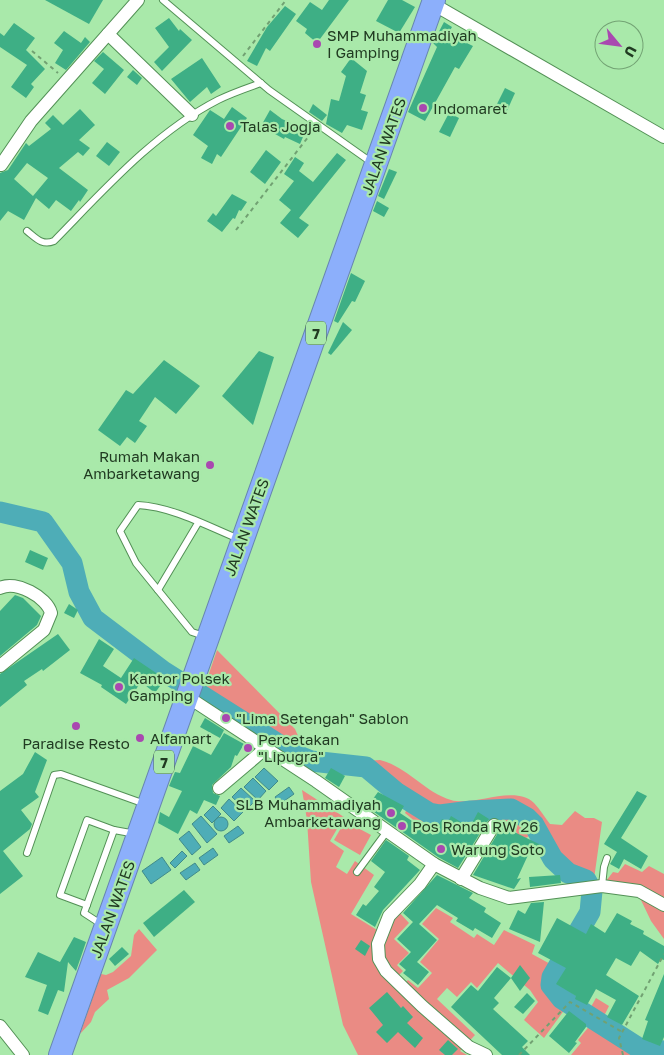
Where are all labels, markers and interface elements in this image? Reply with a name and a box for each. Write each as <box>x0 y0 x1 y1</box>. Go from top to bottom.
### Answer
north arrow <box>594 20 644 70</box>
place label: SMP Muhammadiyah I Gamping <box>327 26 477 61</box>
marker: SMP Muhammadiyah I Gamping <box>311 38 323 50</box>
text: U <box>621 43 641 60</box>
street label: JALAN WATES <box>357 95 409 197</box>
place label: Indomaret <box>433 99 507 117</box>
marker: Indomaret <box>417 102 429 114</box>
place label: Talas Jogja <box>240 117 320 135</box>
marker: Talas Jogja <box>224 120 236 132</box>
road number: 7 <box>306 322 326 344</box>
place label: Rumah Makan Ambarketawang <box>83 447 200 482</box>
marker: Rumah Makan Ambarketawang <box>204 459 216 471</box>
street label: JALAN WATES <box>220 476 272 578</box>
place label: Kantor Polsek Gamping <box>129 669 230 704</box>
marker: Kantor Polsek Gamping <box>113 681 125 693</box>
place label: "Lima Setengah" Sablon <box>236 709 409 727</box>
marker: "Lima Setengah" Sablon <box>220 712 232 724</box>
marker: Paradise Resto <box>70 720 82 732</box>
place label: Alfamart <box>150 729 212 747</box>
place label: Percetakan "Lipugra" <box>258 730 339 765</box>
marker: Alfamart <box>134 732 146 744</box>
place label: Paradise Resto <box>22 734 130 752</box>
marker: Percetakan "Lipugra" <box>242 742 254 754</box>
road number: 7 <box>154 750 174 774</box>
place label: SLB Muhammadiyah Ambarketawang <box>235 795 381 830</box>
marker: SLB Muhammadiyah Ambarketawang <box>385 807 397 819</box>
place label: Pos Ronda RW 26 <box>412 817 538 835</box>
marker: Pos Ronda RW 26 <box>396 820 408 832</box>
place label: Warung Soto <box>451 840 544 858</box>
marker: Warung Soto <box>435 843 447 855</box>
street label: JALAN WATES <box>86 858 138 960</box>

